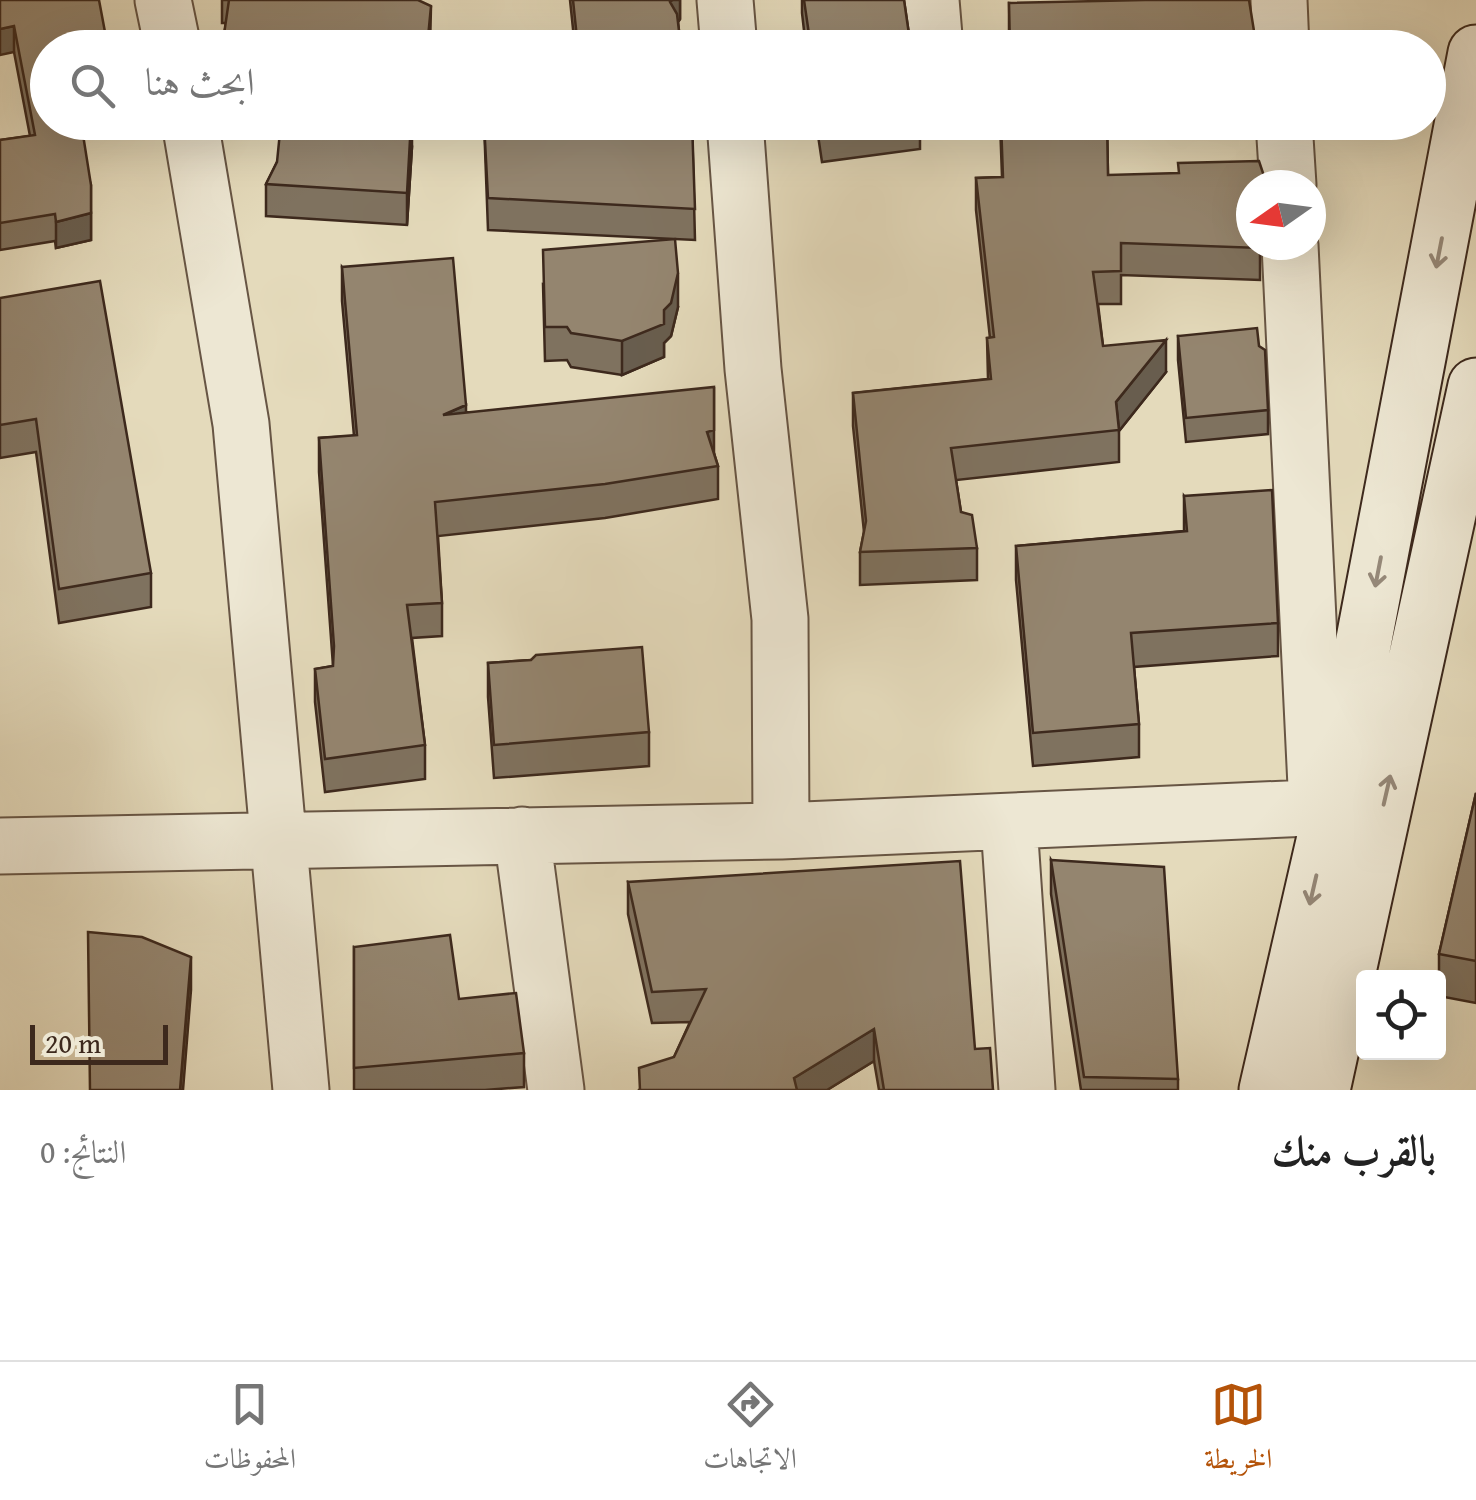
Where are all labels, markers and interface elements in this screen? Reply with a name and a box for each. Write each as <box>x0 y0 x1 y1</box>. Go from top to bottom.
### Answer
search box <box>30 30 1446 140</box>
text: ابحث هنا <box>145 53 255 109</box>
icon: search <box>65 58 120 113</box>
north arrow <box>1236 170 1326 260</box>
one-way arrow <box>1429 236 1448 268</box>
one-way arrow <box>1368 555 1387 588</box>
one-way arrow <box>1379 774 1397 806</box>
one-way arrow <box>1303 873 1321 905</box>
map controls <box>1356 970 1446 1060</box>
button: locate <box>1356 970 1446 1060</box>
scale bar <box>30 1020 168 1064</box>
text: 20 m <box>45 1022 101 1063</box>
text: بالقرب منك <box>1272 1119 1436 1180</box>
text: النتائج: 0 <box>40 1128 126 1175</box>
tab: المحفوظات <box>204 1377 296 1486</box>
tab: الاتجاهات <box>703 1377 797 1486</box>
tab: الخريطة <box>1204 1377 1272 1486</box>

